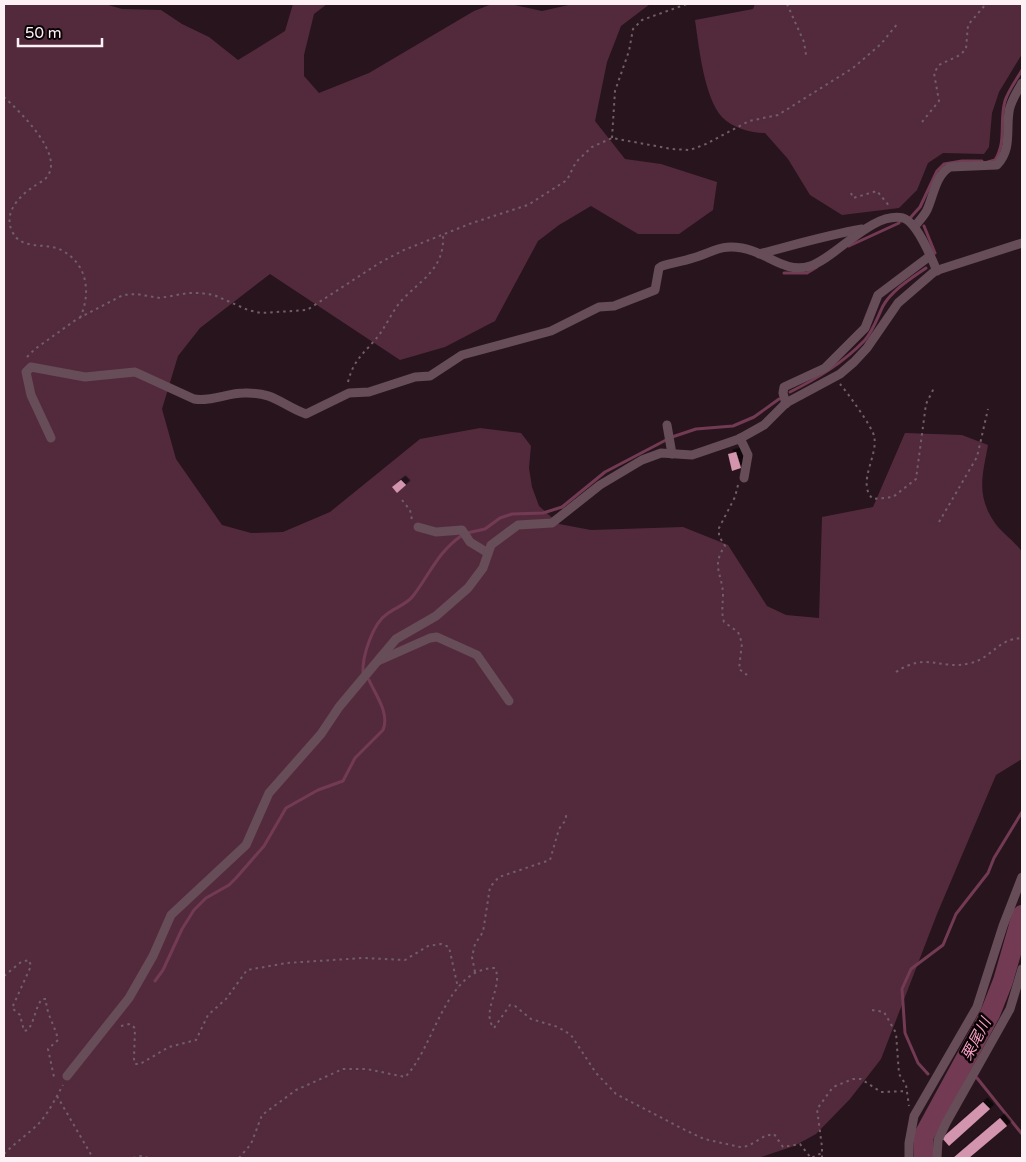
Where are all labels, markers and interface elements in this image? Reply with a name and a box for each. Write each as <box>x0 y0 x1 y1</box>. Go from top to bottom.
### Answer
scale bar <box>18 15 101 47</box>
text: 50 m <box>25 24 62 42</box>
water label: 栗尾川 <box>957 1013 995 1063</box>

